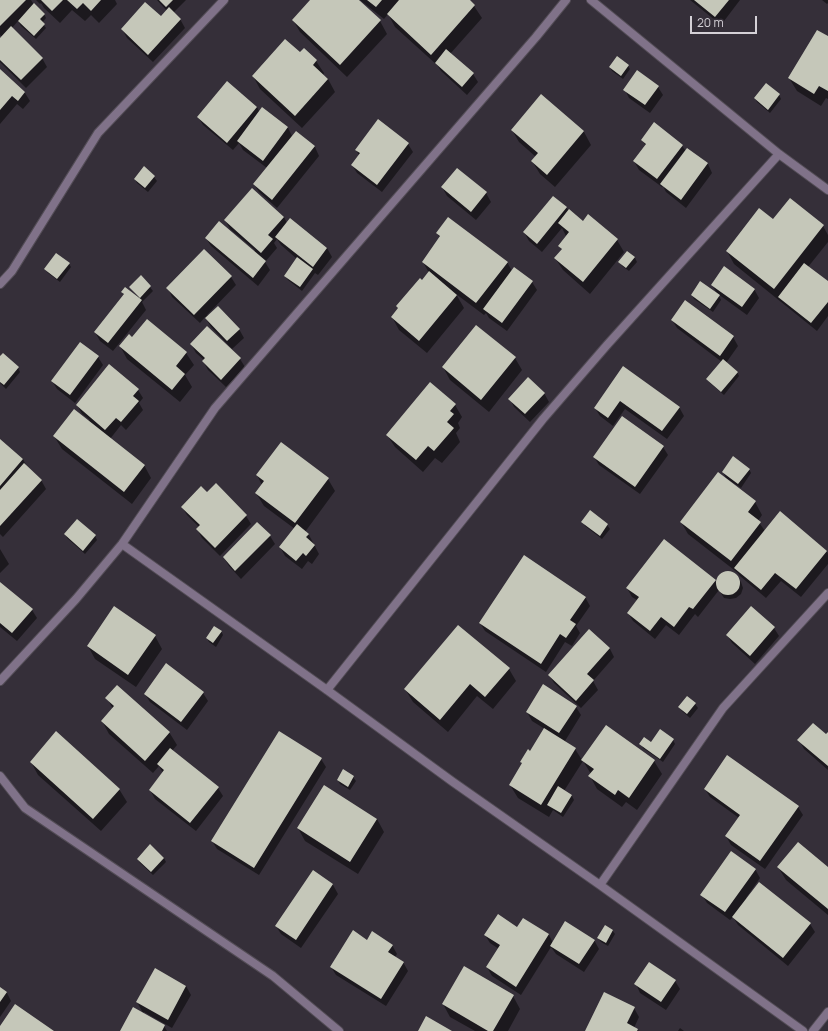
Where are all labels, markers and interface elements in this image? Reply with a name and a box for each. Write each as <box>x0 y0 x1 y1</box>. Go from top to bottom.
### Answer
scale bar <box>692 8 759 34</box>
text: 20 m <box>697 14 724 31</box>

